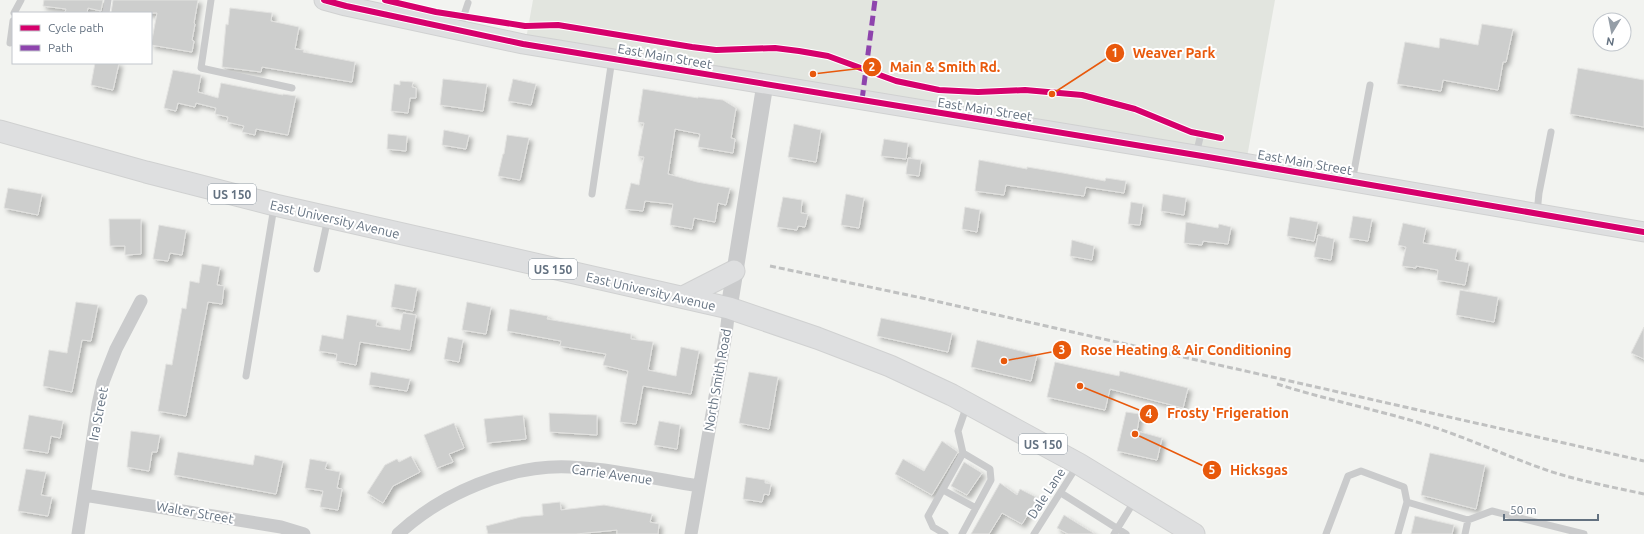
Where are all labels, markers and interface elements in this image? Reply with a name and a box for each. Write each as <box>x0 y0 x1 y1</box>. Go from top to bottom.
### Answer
legend <box>12 12 152 64</box>
north arrow <box>1592 12 1632 52</box>
text: Cycle path <box>48 21 104 34</box>
text: N <box>1605 35 1615 48</box>
callout: Weaver Park <box>1105 40 1223 66</box>
text: Path <box>48 41 73 54</box>
street label: East Main Street <box>617 41 713 71</box>
text: Weaver Park <box>1133 45 1215 61</box>
text: 1 <box>1112 46 1118 59</box>
callout: Main & Smith Rd. <box>862 54 1008 80</box>
text: Main & Smith Rd. <box>890 59 1000 75</box>
text: 2 <box>869 60 876 73</box>
street label: East Main Street <box>937 95 1033 123</box>
street label: East Main Street <box>1257 147 1353 177</box>
road number: US 150 <box>208 184 256 204</box>
street label: East University Avenue <box>269 197 401 241</box>
road number: US 150 <box>529 259 577 279</box>
street label: East University Avenue <box>585 269 717 313</box>
street label: North Smith Road <box>701 328 733 432</box>
callout: Rose Heating & Air Conditioning <box>1052 337 1300 363</box>
text: Rose Heating & Air Conditioning <box>1080 342 1292 358</box>
text: 3 <box>1059 343 1065 356</box>
street label: Ira Street <box>86 386 110 442</box>
callout: Frosty 'Frigeration <box>1139 401 1297 427</box>
text: Frosty 'Frigeration <box>1167 405 1289 421</box>
text: 4 <box>1146 407 1153 420</box>
road number: US 150 <box>1019 434 1067 454</box>
callout: Hicksgas <box>1202 457 1296 483</box>
street label: Carrie Avenue <box>571 461 653 487</box>
text: Hicksgas <box>1230 462 1288 478</box>
text: 5 <box>1209 463 1216 476</box>
street label: Dale Lane <box>1025 465 1067 521</box>
scale bar <box>1504 496 1598 522</box>
street label: Walter Street <box>155 498 235 526</box>
text: 50 m <box>1510 503 1537 516</box>

